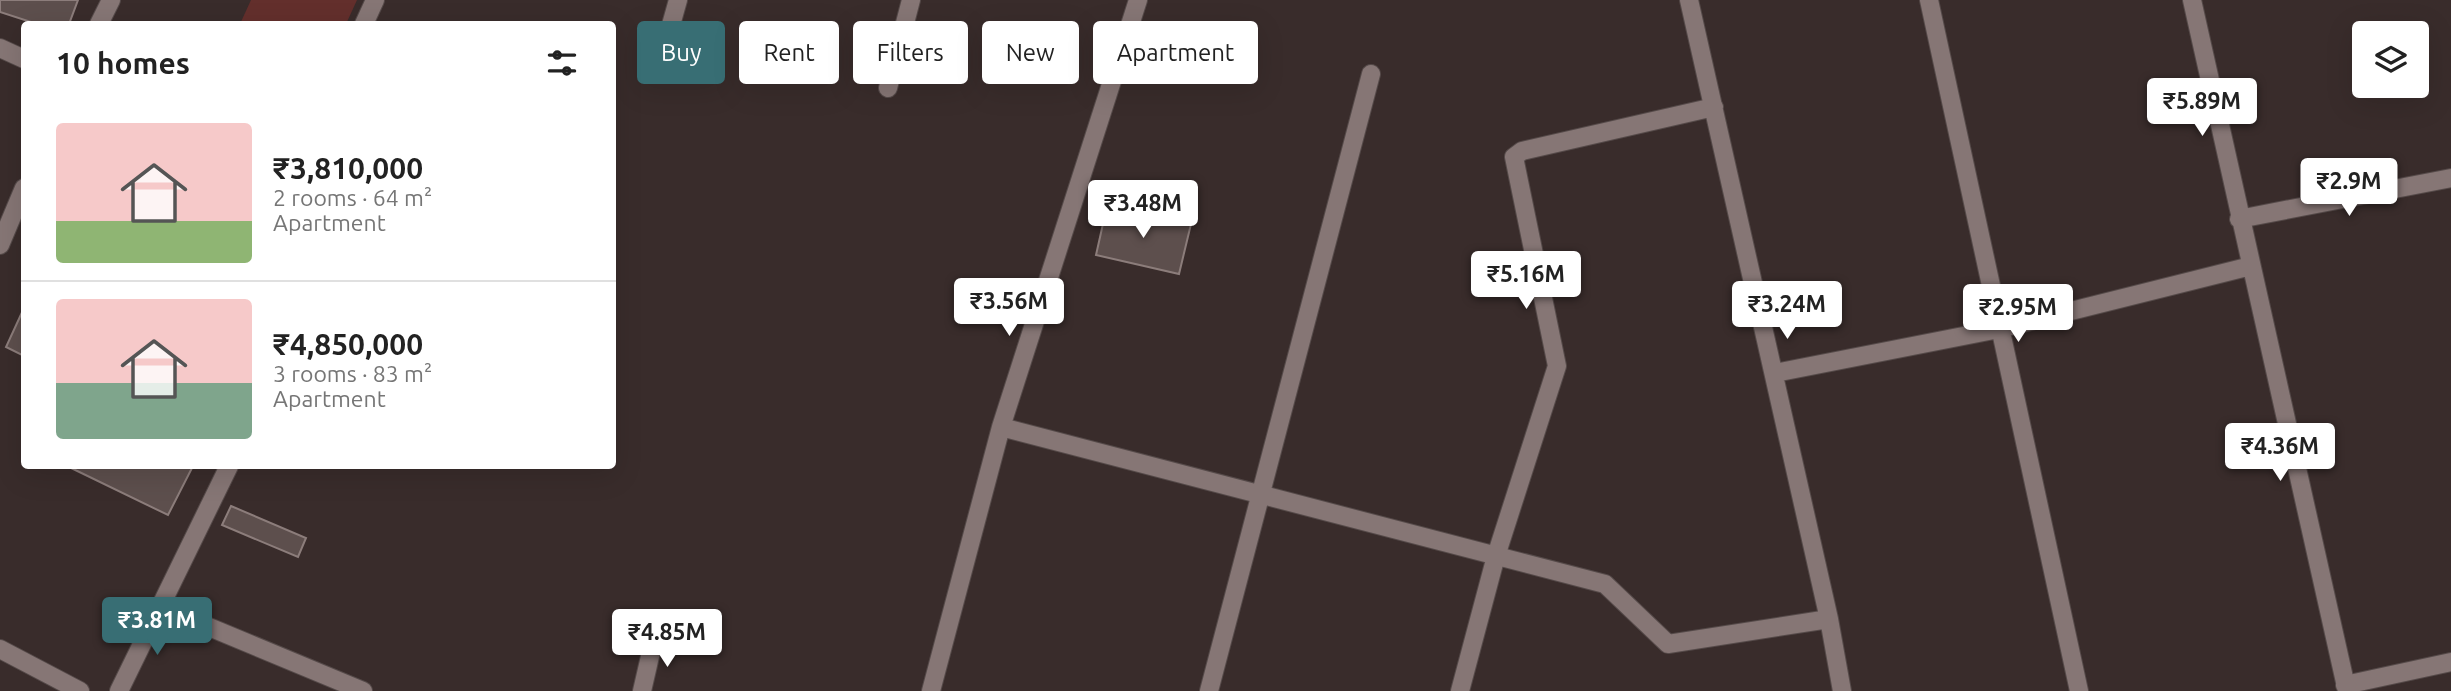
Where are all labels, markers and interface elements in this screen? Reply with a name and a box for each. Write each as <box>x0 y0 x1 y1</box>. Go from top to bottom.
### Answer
chip: Buy <box>637 21 725 84</box>
chip: Rent <box>739 21 839 84</box>
chip: Filters <box>853 21 968 84</box>
chip: New <box>982 21 1079 84</box>
chip: Apartment <box>1093 21 1258 84</box>
map controls <box>2352 21 2429 98</box>
button: layers <box>2352 21 2429 98</box>
icon: filters <box>543 44 581 82</box>
text: 10 homes <box>56 46 190 80</box>
pin: ₹5.89M <box>2145 78 2259 138</box>
text: ₹5.89M <box>2163 88 2241 113</box>
icon: home <box>112 151 196 235</box>
text: ₹3,810,000 <box>273 151 423 185</box>
pin: ₹2.9M <box>2300 158 2398 218</box>
text: ₹2.9M <box>2316 168 2382 193</box>
pin: ₹3.48M <box>1086 180 1200 240</box>
text: 2 rooms · 64 m² <box>273 185 432 210</box>
text: ₹3.48M <box>1104 190 1182 215</box>
text: Apartment <box>273 210 386 235</box>
pin: ₹5.16M <box>1469 252 1583 311</box>
text: ₹5.16M <box>1487 261 1565 286</box>
pin: ₹3.56M <box>952 278 1066 338</box>
pin: ₹3.24M <box>1730 282 1844 341</box>
pin: ₹2.95M <box>1961 284 2075 344</box>
text: ₹3.56M <box>970 288 1048 313</box>
text: ₹3.24M <box>1748 291 1826 316</box>
text: ₹2.95M <box>1979 294 2057 319</box>
icon: home <box>112 327 196 411</box>
text: ₹4,850,000 <box>273 327 423 361</box>
text: 3 rooms · 83 m² <box>273 361 432 386</box>
text: Apartment <box>273 386 386 411</box>
pin: ₹4.36M <box>2223 424 2337 483</box>
text: ₹4.36M <box>2241 433 2319 458</box>
pin: ₹3.81M <box>100 598 214 657</box>
text: ₹3.81M <box>118 607 196 632</box>
pin: ₹4.85M <box>610 610 724 669</box>
text: ₹4.85M <box>628 619 706 644</box>

